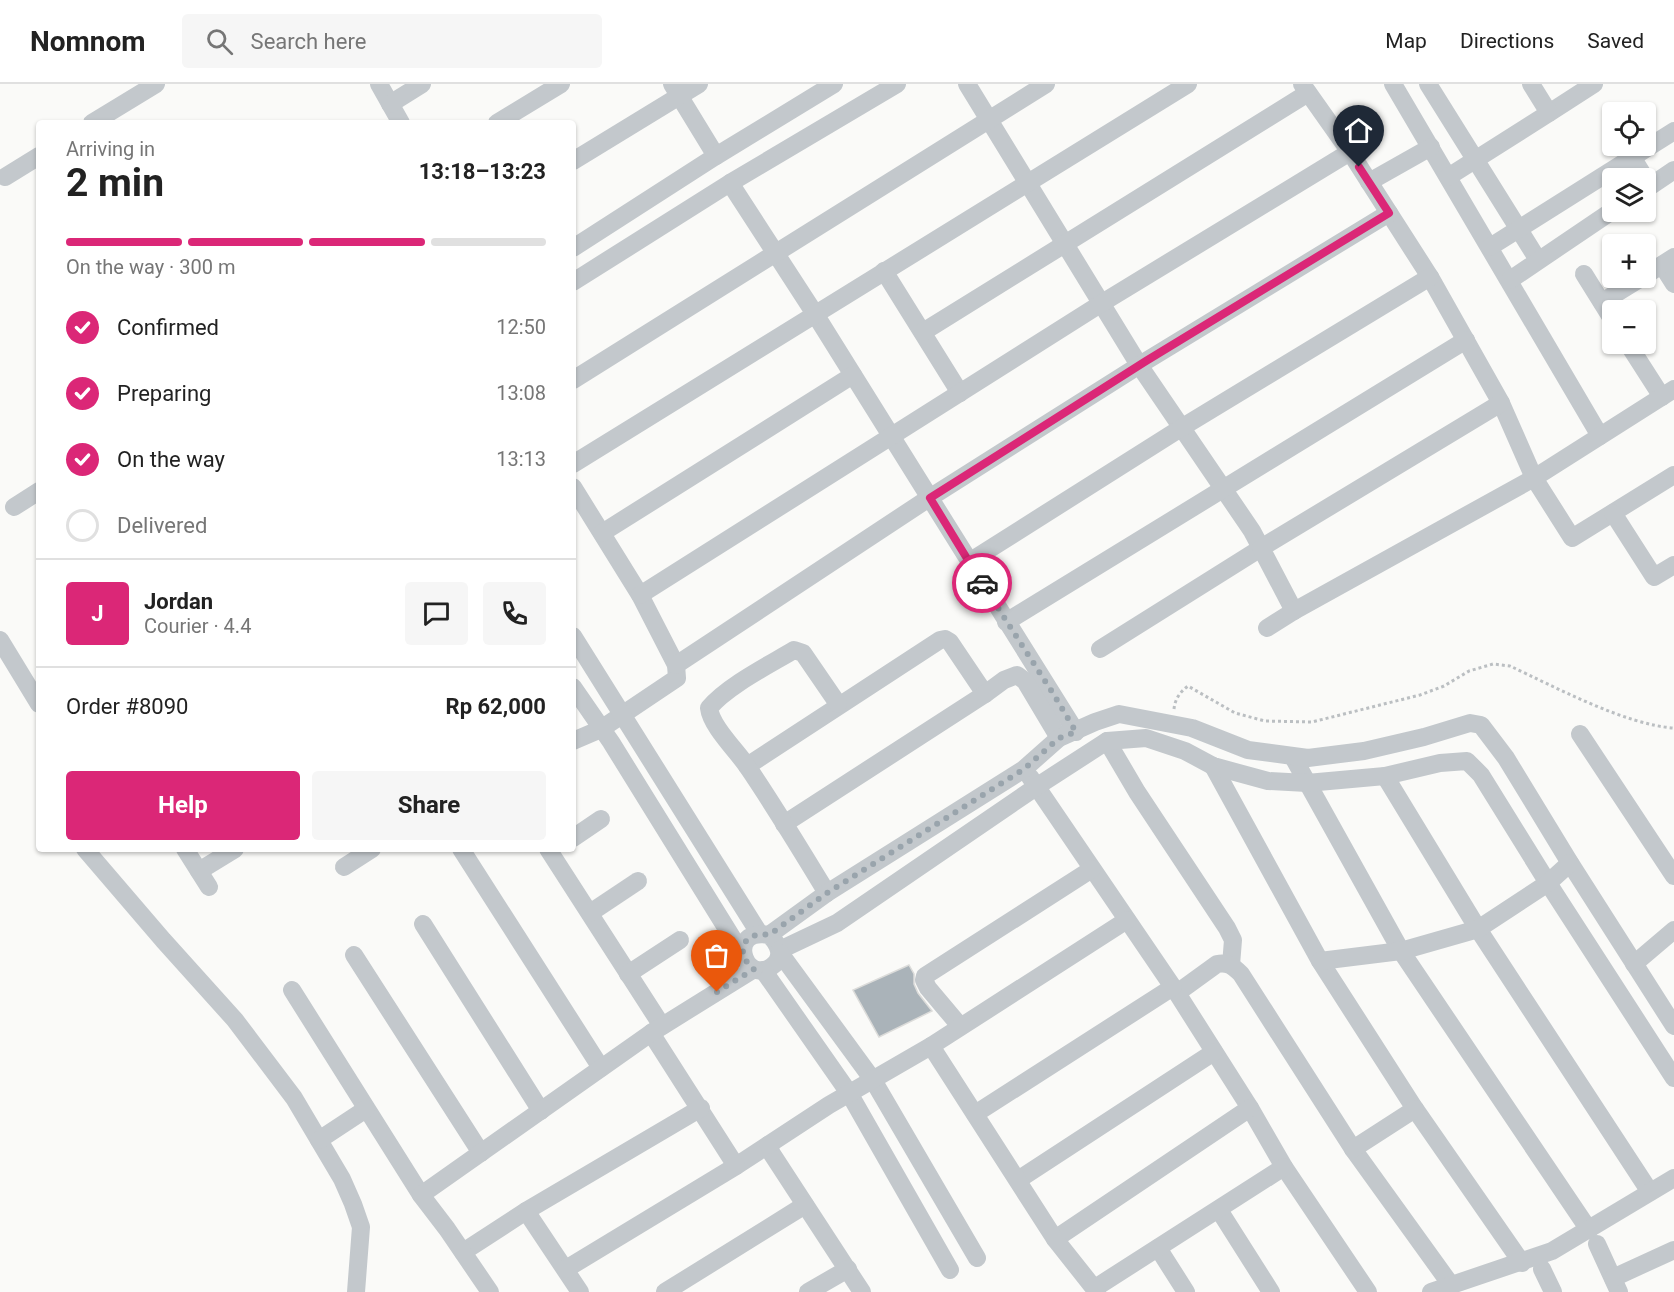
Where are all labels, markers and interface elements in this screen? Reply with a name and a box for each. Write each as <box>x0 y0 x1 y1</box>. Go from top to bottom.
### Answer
search box <box>182 14 602 68</box>
text: Nomnom <box>30 25 146 58</box>
icon: search <box>203 25 236 58</box>
text: Search here <box>251 29 366 54</box>
text: Map <box>1385 29 1427 53</box>
text: Directions <box>1460 29 1554 53</box>
text: Saved <box>1587 29 1644 53</box>
map controls <box>1602 102 1656 354</box>
button: locate <box>1602 102 1656 156</box>
pin <box>1333 105 1384 167</box>
icon: home <box>1342 114 1375 147</box>
text: Arriving in <box>66 137 155 161</box>
text: 13:18–13:23 <box>419 159 546 184</box>
text: 2 min <box>66 160 164 206</box>
button: layers <box>1602 168 1656 222</box>
button: + <box>1602 234 1656 288</box>
text: On the way · 300 m <box>66 255 235 279</box>
button: − <box>1602 300 1656 354</box>
icon: check <box>66 311 99 344</box>
text: Confirmed <box>117 315 219 340</box>
text: 12:50 <box>496 315 546 339</box>
icon: check <box>66 377 99 410</box>
text: Preparing <box>117 381 211 406</box>
text: 13:08 <box>496 381 546 405</box>
icon: check <box>66 443 99 476</box>
text: On the way <box>117 447 225 472</box>
text: 13:13 <box>496 447 546 471</box>
text: Delivered <box>117 513 207 538</box>
courier <box>952 553 1012 613</box>
icon: car <box>966 567 999 600</box>
button: chat <box>405 582 468 645</box>
button: phone <box>483 582 546 645</box>
text: Jordan <box>144 589 213 614</box>
text: J <box>91 601 104 626</box>
text: Courier · 4.4 <box>144 614 251 638</box>
text: Order #8090 <box>66 694 188 719</box>
text: Rp 62,000 <box>446 694 546 719</box>
button: Help <box>66 771 300 840</box>
button: Share <box>312 771 546 840</box>
pin <box>691 930 742 992</box>
icon: bag <box>700 939 733 972</box>

